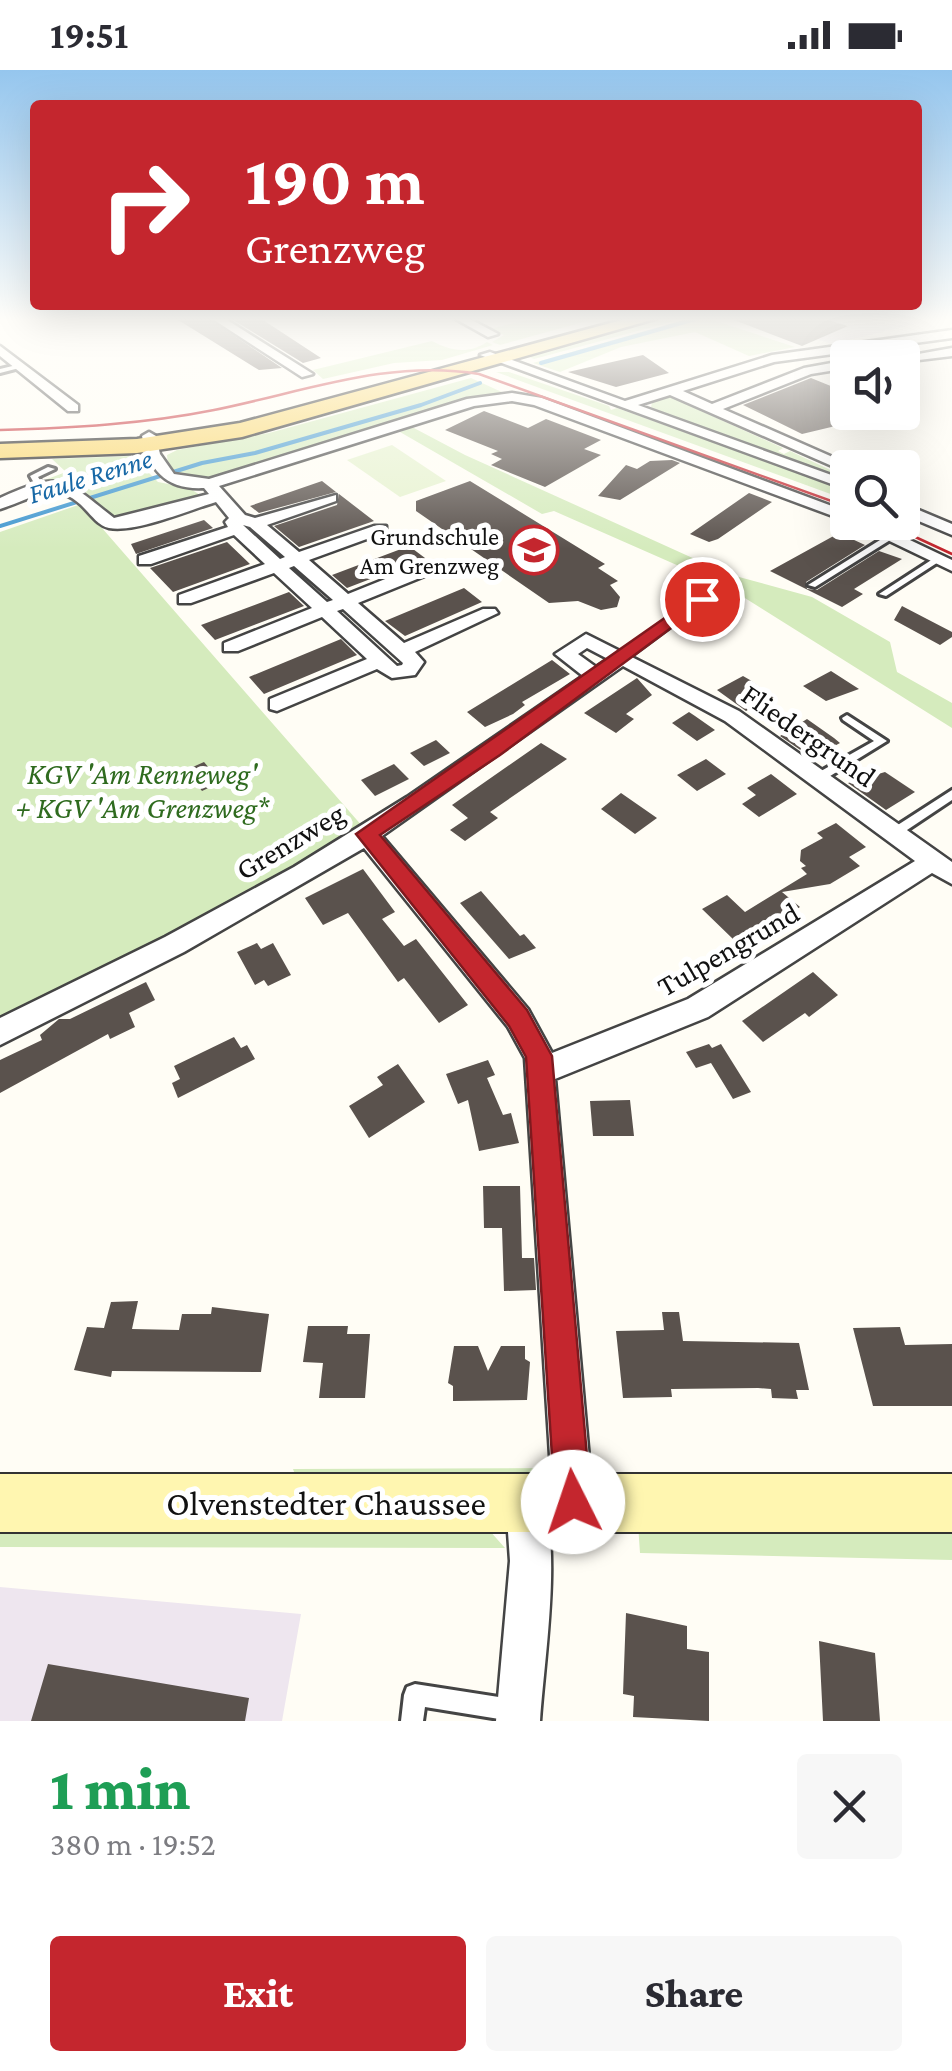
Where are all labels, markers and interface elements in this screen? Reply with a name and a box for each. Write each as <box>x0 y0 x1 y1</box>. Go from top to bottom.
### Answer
text: 19:51 <box>50 14 128 56</box>
icon: right <box>80 140 210 270</box>
text: 190 m <box>245 141 425 219</box>
text: Grenzweg <box>245 223 426 273</box>
map controls <box>830 340 920 540</box>
button: sound <box>830 340 920 430</box>
water label: Faule Renne <box>24 442 156 509</box>
button: search <box>830 450 920 540</box>
place label: Grundschule Am Grenzweg <box>360 523 499 580</box>
school or university icon: Grundschule Am Grenzweg <box>508 524 560 576</box>
pin <box>660 557 745 642</box>
icon: arrive <box>675 572 730 627</box>
street label: Fliedergrund <box>735 677 882 794</box>
park label: KGV 'Am Renneweg' + KGV 'Am Grenzweg* <box>15 757 270 825</box>
street label: Grenzweg <box>230 796 351 887</box>
street label: Tulpengrund <box>651 895 805 1004</box>
position arrow <box>521 1450 625 1554</box>
street label: Olvenstedter Chaussee <box>166 1484 486 1523</box>
button: close <box>797 1754 902 1859</box>
text: 1 min <box>50 1755 190 1822</box>
text: 380 m · 19:52 <box>50 1826 216 1862</box>
button: Exit <box>50 1936 466 2051</box>
button: Share <box>486 1936 902 2051</box>

